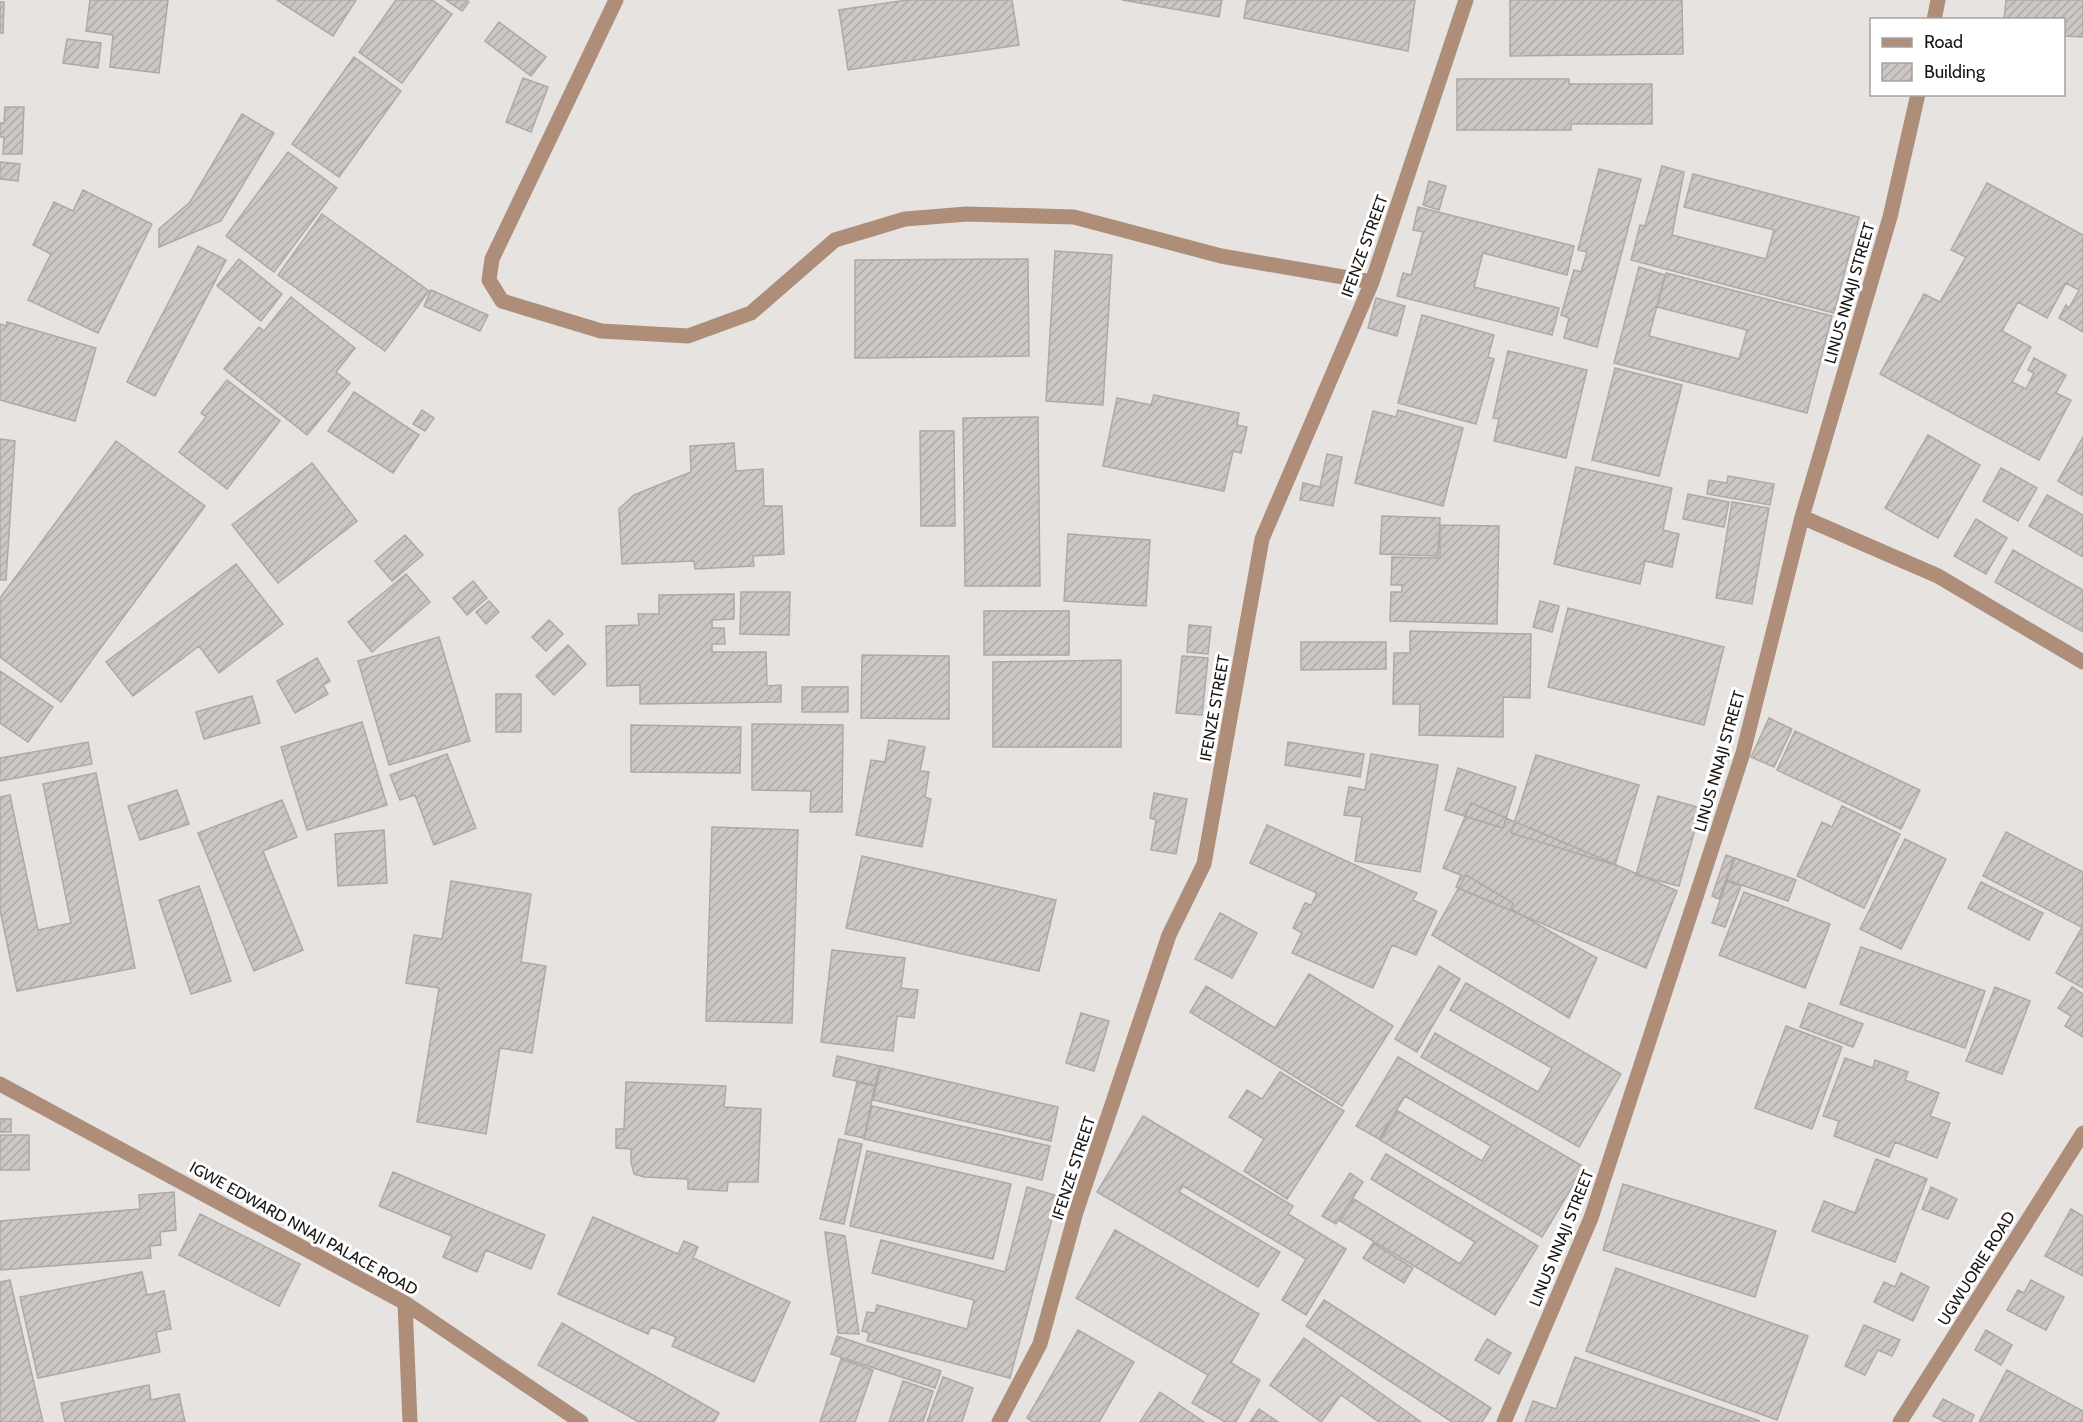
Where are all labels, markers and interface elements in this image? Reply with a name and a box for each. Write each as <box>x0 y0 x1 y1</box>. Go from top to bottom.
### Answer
legend <box>1870 18 2065 96</box>
text: Road <box>1924 31 1963 53</box>
text: Building <box>1924 61 1986 83</box>
street label: IFENZE STREET <box>1337 192 1392 300</box>
street label: LINUS NNAJI STREET <box>1820 220 1879 366</box>
street label: IFENZE STREET <box>1196 653 1233 763</box>
street label: LINUS NNAJI STREET <box>1690 688 1749 834</box>
street label: IFENZE STREET <box>1048 1114 1099 1222</box>
street label: IGWE EDWARD NNAJI PALACE ROAD <box>186 1158 421 1299</box>
street label: LINUS NNAJI STREET <box>1525 1167 1598 1309</box>
street label: UGWUORIE ROAD <box>1934 1208 2019 1329</box>

